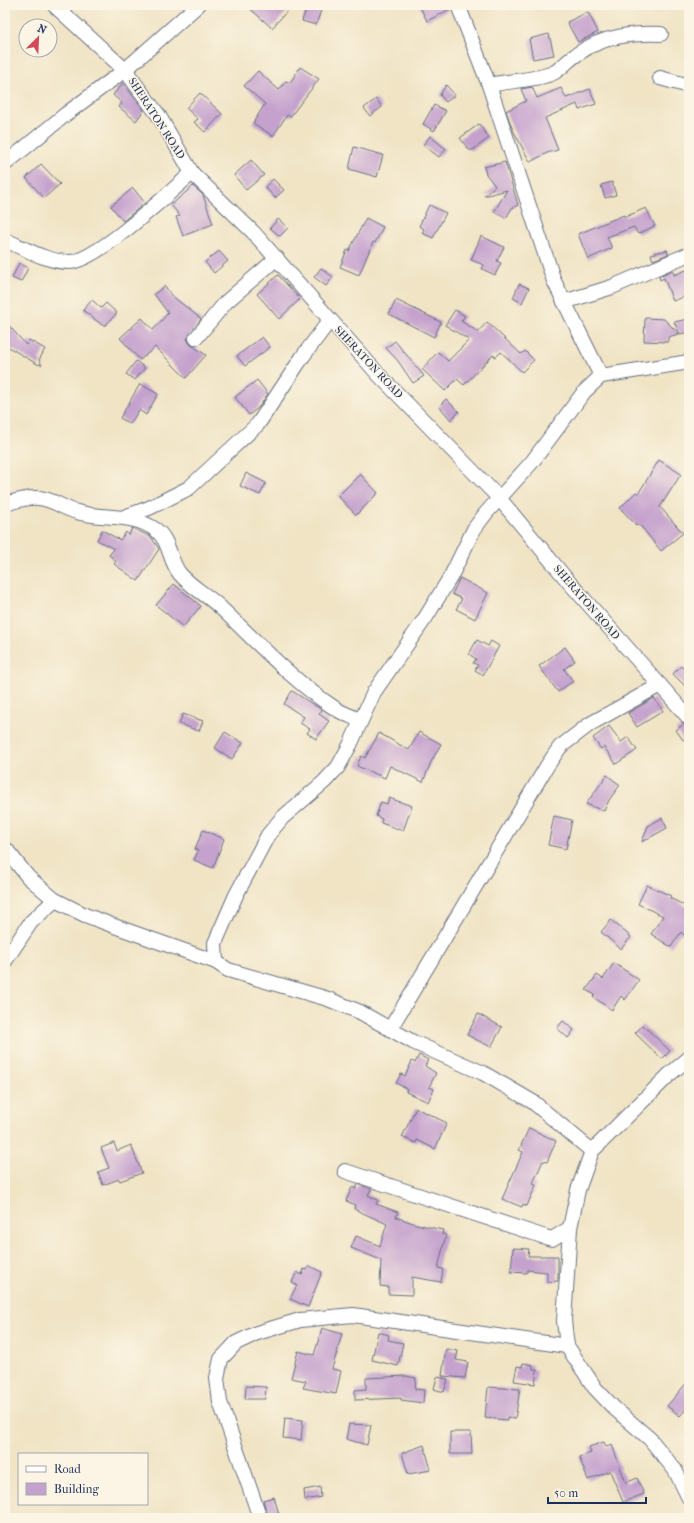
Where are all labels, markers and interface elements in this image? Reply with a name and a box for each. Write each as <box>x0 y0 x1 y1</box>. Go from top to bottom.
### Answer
north arrow <box>18 18 58 58</box>
text: N <box>35 22 49 37</box>
street label: SHERATON ROAD <box>125 75 188 161</box>
street label: SHERATON ROAD <box>332 323 406 401</box>
street label: SHERATON ROAD <box>551 562 622 642</box>
legend <box>18 1453 148 1505</box>
text: Road <box>54 1462 81 1476</box>
scale bar <box>548 1479 646 1505</box>
text: Building <box>54 1482 99 1496</box>
text: 50 m <box>554 1486 578 1500</box>

